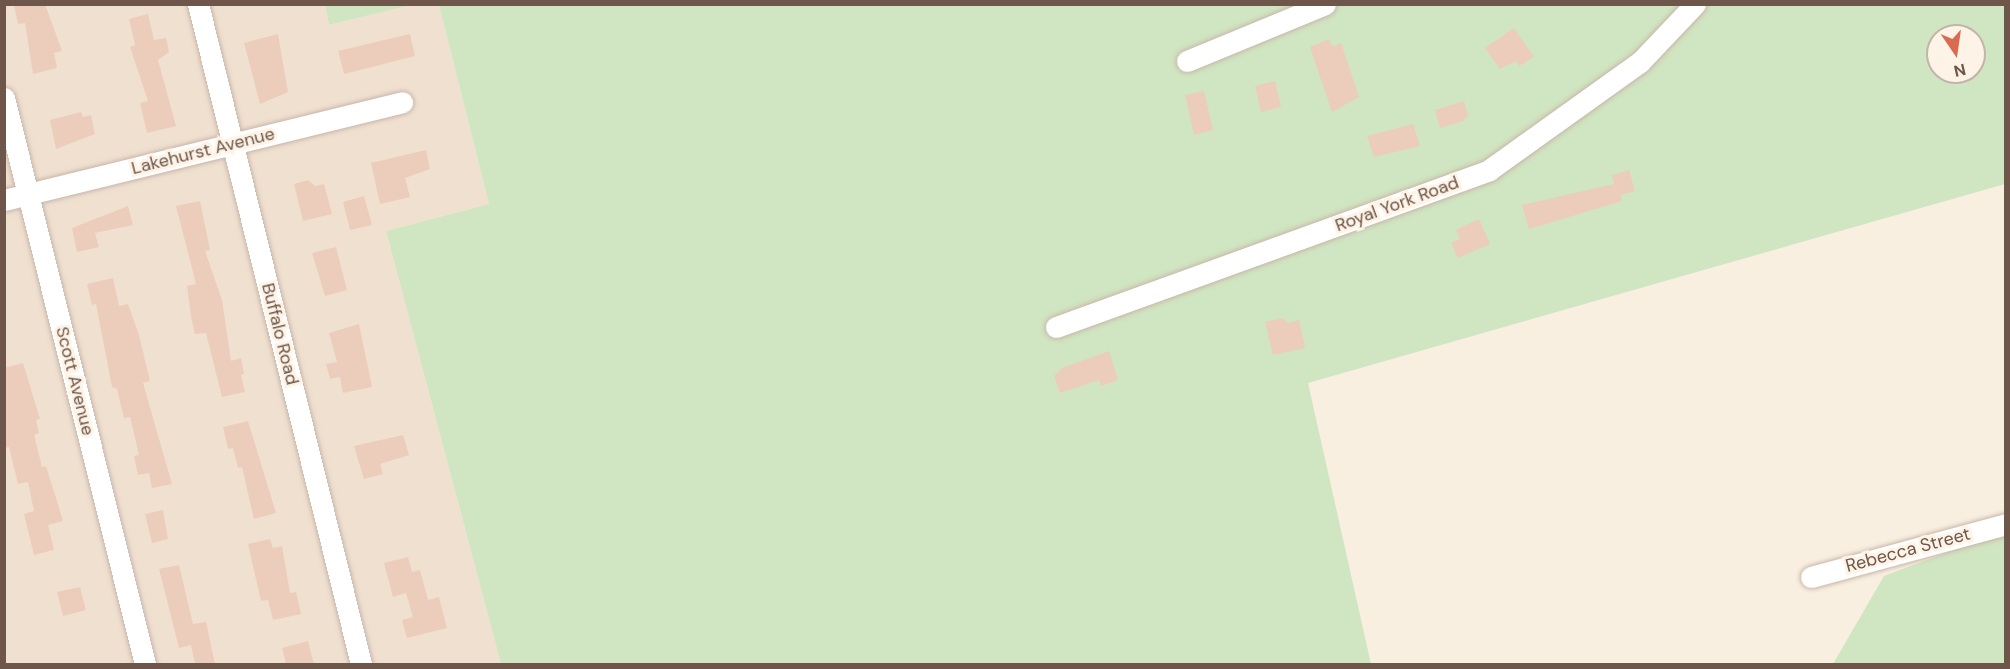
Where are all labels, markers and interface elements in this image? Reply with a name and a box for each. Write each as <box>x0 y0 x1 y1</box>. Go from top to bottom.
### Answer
north arrow <box>1926 24 1986 84</box>
text: N <box>1952 59 1968 82</box>
street label: Lakehurst Avenue <box>129 123 277 179</box>
street label: Royal York Road <box>1332 172 1462 236</box>
street label: Buffalo Road <box>257 281 303 387</box>
street label: Scott Avenue <box>51 324 99 438</box>
street label: Rebecca Street <box>1843 523 1973 577</box>

